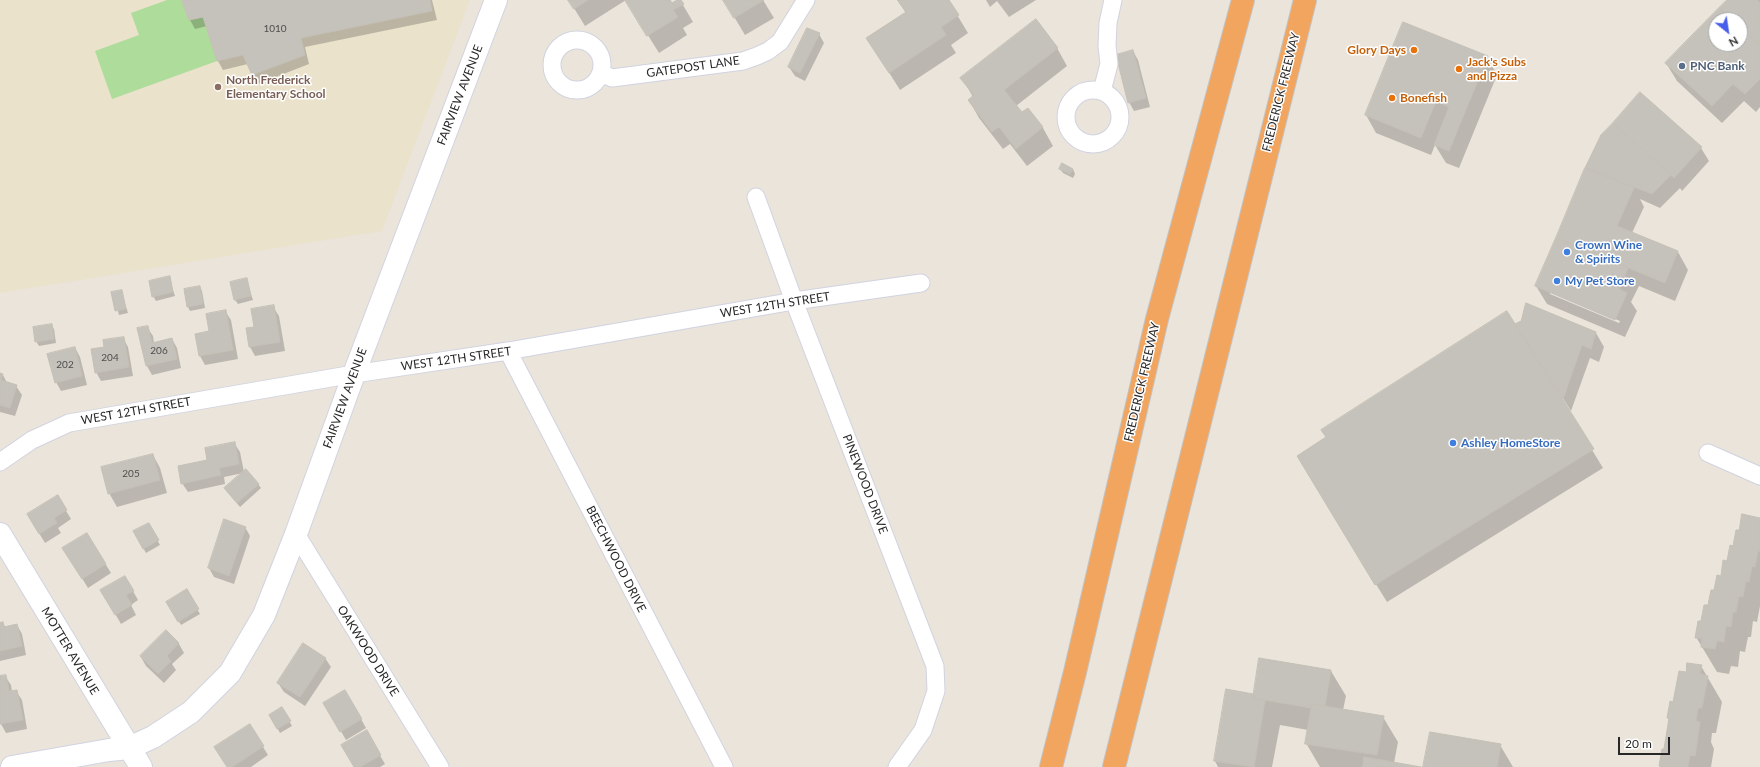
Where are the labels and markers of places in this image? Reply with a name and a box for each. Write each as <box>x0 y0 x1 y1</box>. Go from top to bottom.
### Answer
place label: Glory Days <box>1347 43 1406 57</box>
marker: Glory Days <box>1409 45 1419 55</box>
place label: Jack's Subs and Pizza <box>1467 55 1526 83</box>
place label: PNC Bank <box>1690 59 1745 73</box>
marker: PNC Bank <box>1677 61 1687 71</box>
marker: Jack's Subs and Pizza <box>1454 64 1464 74</box>
place label: North Frederick Elementary School <box>226 73 326 101</box>
marker: North Frederick Elementary School <box>213 82 223 92</box>
place label: Bonefish <box>1400 91 1447 105</box>
marker: Bonefish <box>1387 93 1397 103</box>
place label: Crown Wine & Spirits <box>1575 238 1642 266</box>
marker: Crown Wine & Spirits <box>1562 247 1572 257</box>
place label: My Pet Store <box>1565 274 1635 288</box>
marker: My Pet Store <box>1552 276 1562 286</box>
place label: Ashley HomeStore <box>1461 436 1560 450</box>
marker: Ashley HomeStore <box>1448 438 1458 448</box>

